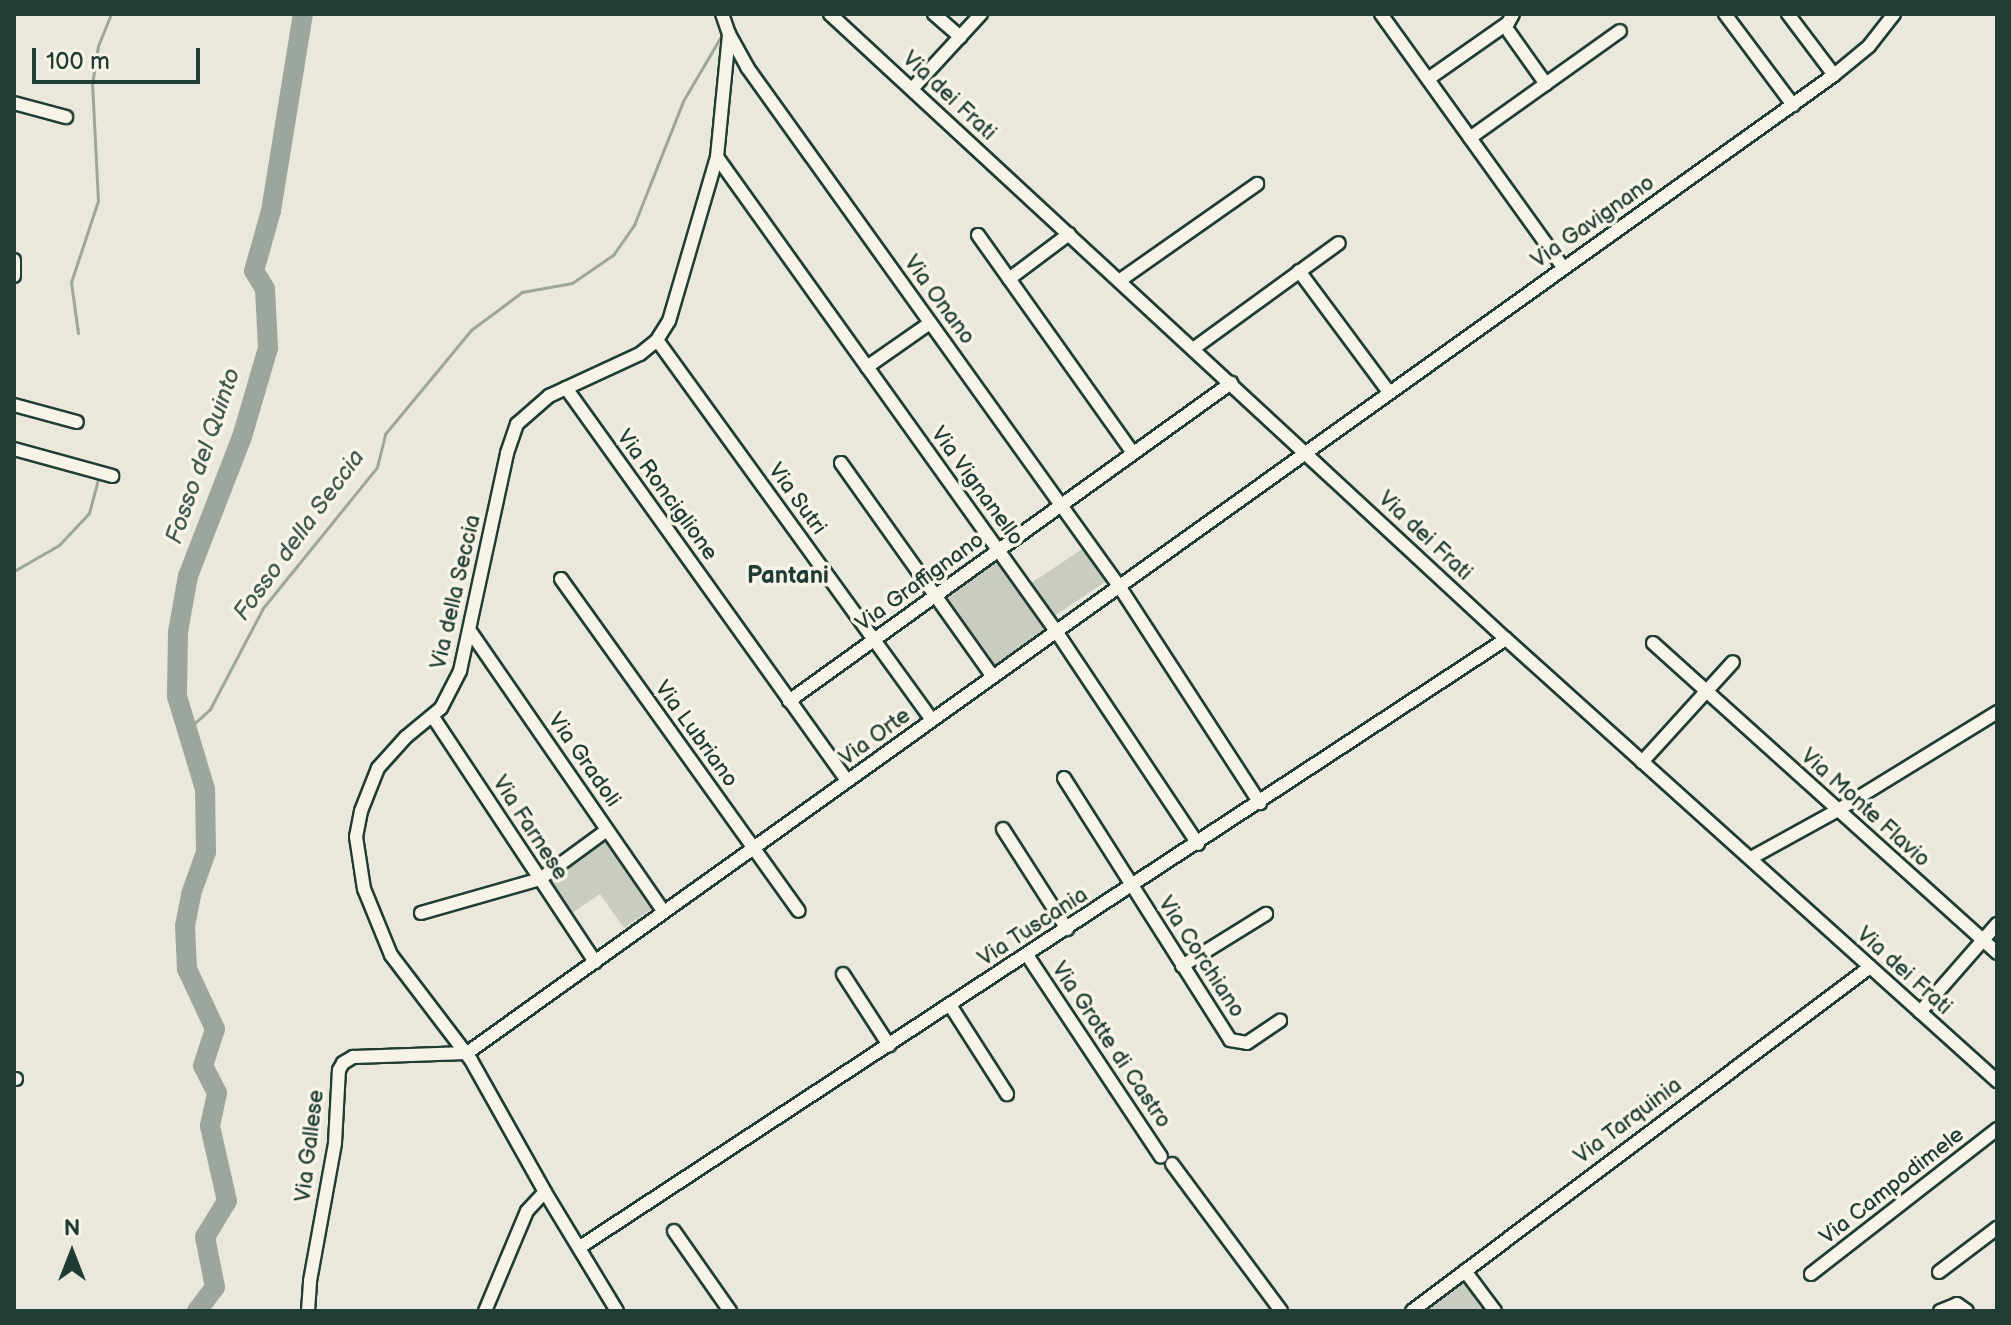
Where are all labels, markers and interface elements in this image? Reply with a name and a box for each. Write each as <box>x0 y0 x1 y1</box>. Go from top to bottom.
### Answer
scale bar <box>36 32 204 82</box>
street label: Via dei Frati <box>897 46 1001 146</box>
text: 100 m <box>46 47 110 76</box>
street label: Via Gavignano <box>1526 170 1660 274</box>
street label: Via Onano <box>898 250 980 350</box>
water label: Fosso del Quinto <box>159 364 247 548</box>
street label: Via Vignanello <box>925 421 1029 551</box>
street label: Via Ronciglione <box>611 424 723 566</box>
water label: Fosso della Seccia <box>227 444 371 626</box>
street label: Via Sutri <box>762 458 832 540</box>
street label: Via dei Frati <box>1373 486 1477 586</box>
street label: Via della Seccia <box>425 512 487 672</box>
street label: Via Graffignano <box>851 527 989 637</box>
district label: Pantani <box>747 562 829 590</box>
street label: Via Lubriano <box>649 676 743 792</box>
street label: Via Orte <box>834 702 916 772</box>
street label: Via Gradoli <box>542 708 626 812</box>
street label: Via Monte Flavio <box>1795 743 1935 873</box>
street label: Via Farnese <box>486 771 574 885</box>
street label: Via Tuscania <box>973 882 1093 972</box>
street label: Via Corchiano <box>1152 891 1250 1023</box>
street label: Via dei Frati <box>1851 921 1957 1021</box>
street label: Via Grotte di Castro <box>1046 957 1176 1133</box>
street label: Via Tarquinia <box>1569 1072 1687 1170</box>
street label: Via Gallese <box>290 1088 330 1204</box>
street label: Via Campodimele <box>1815 1122 1969 1250</box>
north arrow <box>32 1213 112 1293</box>
text: N <box>64 1215 80 1242</box>

